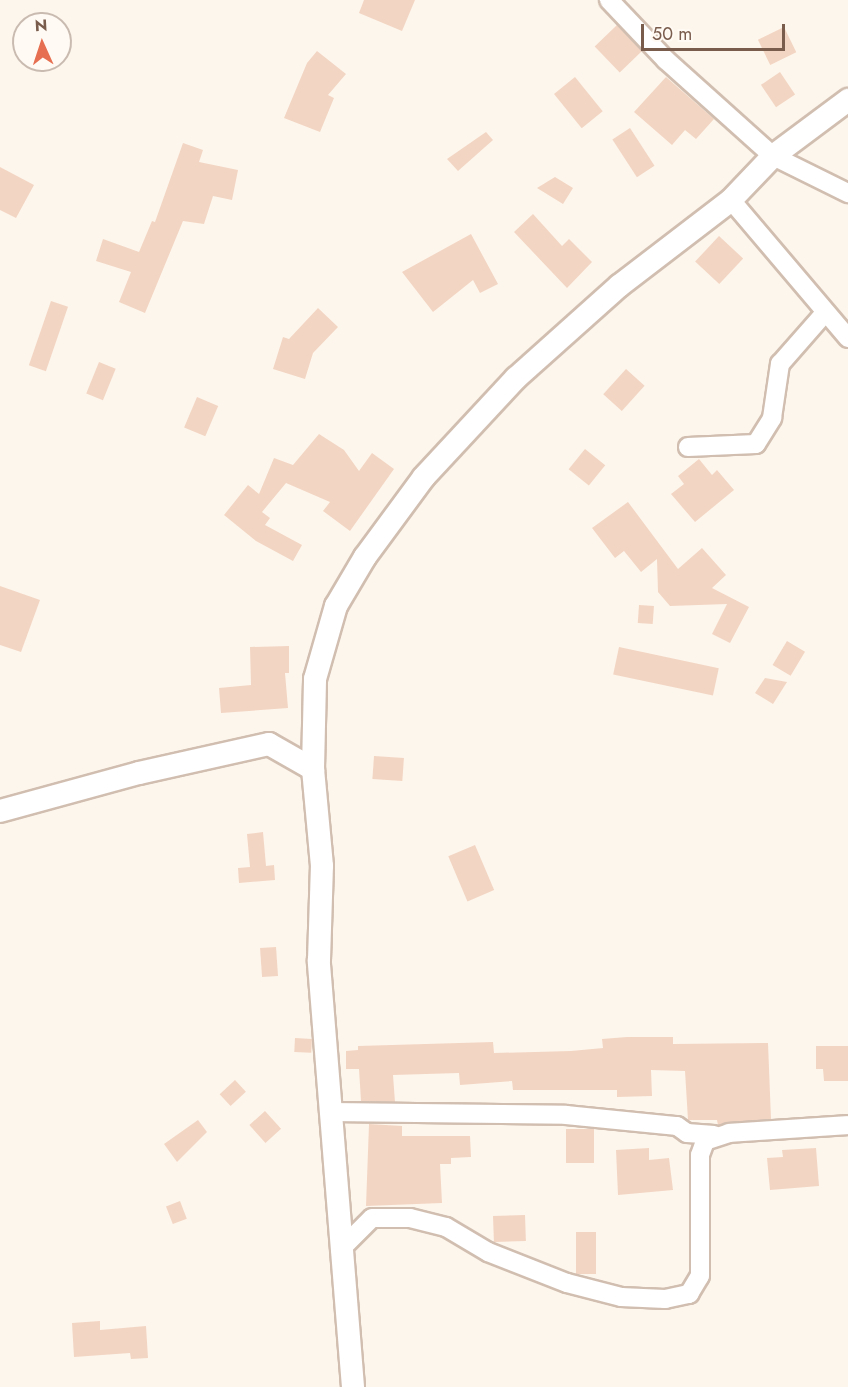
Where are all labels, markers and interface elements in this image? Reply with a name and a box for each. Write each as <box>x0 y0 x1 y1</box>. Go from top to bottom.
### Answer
north arrow <box>12 12 72 72</box>
scale bar <box>644 12 788 50</box>
text: N <box>34 14 48 37</box>
text: 50 m <box>652 21 692 47</box>

